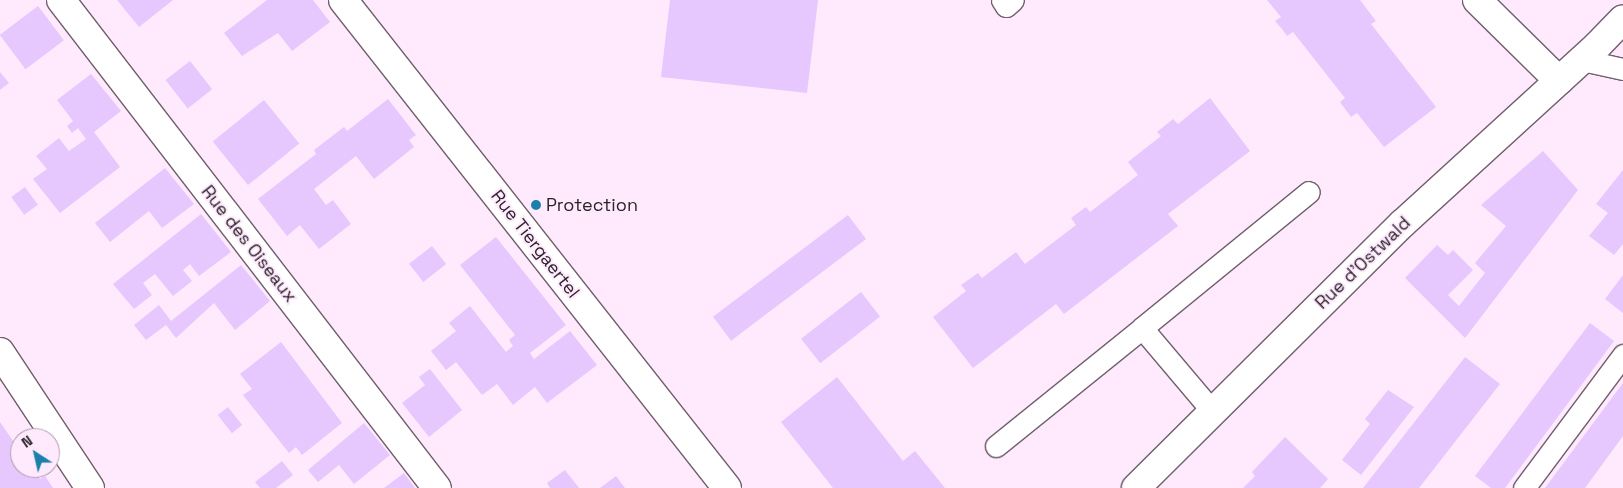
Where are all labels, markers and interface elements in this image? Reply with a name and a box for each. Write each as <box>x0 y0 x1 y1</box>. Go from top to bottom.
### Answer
street label: Rue des Oiseaux <box>197 181 301 307</box>
street label: Rue Tiergaertel <box>486 185 584 303</box>
place label: Protection <box>546 194 638 216</box>
marker: Protection <box>530 199 542 211</box>
street label: Rue d'Ostwald <box>1311 212 1415 314</box>
north arrow <box>10 428 60 478</box>
text: N <box>18 431 36 452</box>

